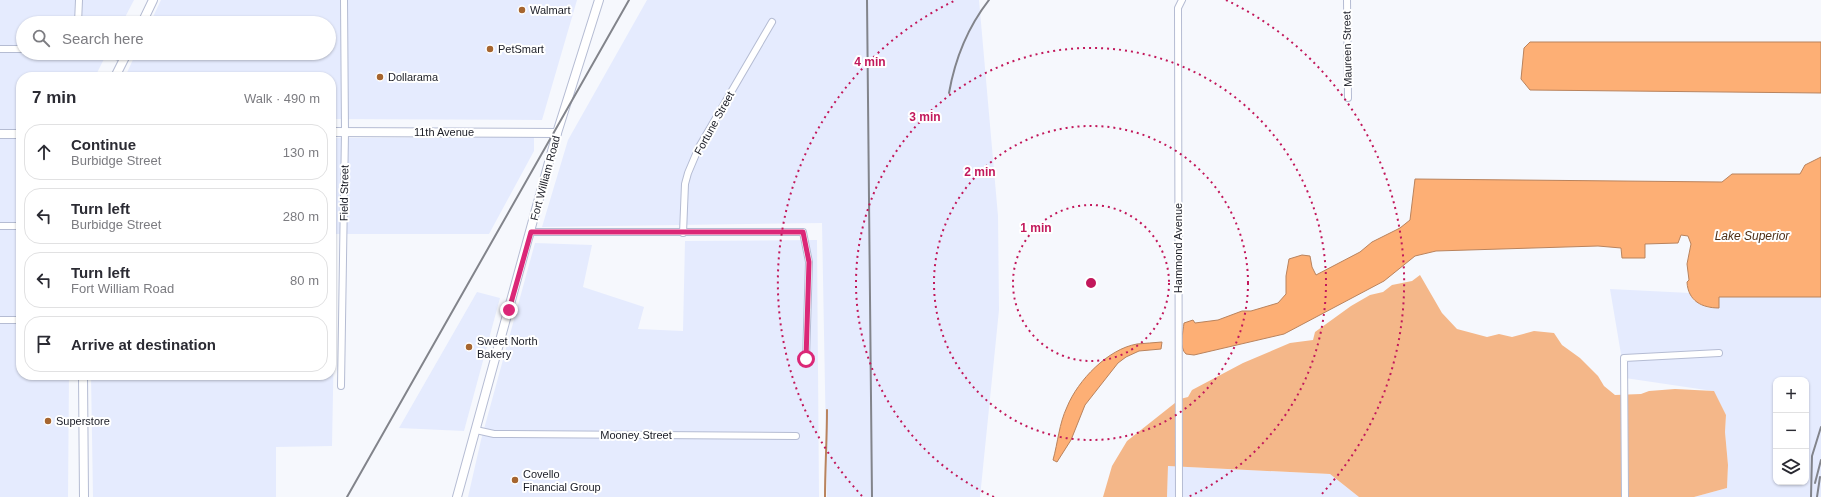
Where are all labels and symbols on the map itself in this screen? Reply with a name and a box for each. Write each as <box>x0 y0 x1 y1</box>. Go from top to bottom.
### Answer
place label: Walmart <box>530 4 571 16</box>
marker: Walmart <box>517 5 527 15</box>
street label: Maureen Street <box>1340 11 1354 87</box>
place label: PetSmart <box>498 43 544 55</box>
marker: PetSmart <box>485 44 495 54</box>
text: 4 min <box>854 55 886 69</box>
place label: Dollarama <box>388 71 439 83</box>
marker: Dollarama <box>375 72 385 82</box>
street label: Fortune Street <box>692 89 736 157</box>
text: 3 min <box>909 110 941 124</box>
street label: 11th Avenue <box>414 126 474 138</box>
street label: Fort William Road <box>528 134 562 222</box>
street label: Field Street <box>338 165 350 221</box>
text: 2 min <box>964 165 996 179</box>
street label: Hammond Avenue <box>1172 203 1184 293</box>
text: 1 min <box>1020 221 1052 235</box>
water label: Lake Superior <box>1715 229 1790 243</box>
centre of rings <box>1084 276 1098 290</box>
route end <box>500 301 518 319</box>
place label: Sweet North Bakery <box>477 335 538 360</box>
marker: Sweet North Bakery <box>464 342 474 352</box>
route start <box>797 350 815 368</box>
place label: Superstore <box>56 415 110 427</box>
marker: Superstore <box>43 416 53 426</box>
street label: Mooney Street <box>600 429 672 441</box>
place label: Covello Financial Group <box>523 468 601 493</box>
marker: Covello Financial Group <box>510 475 520 485</box>

